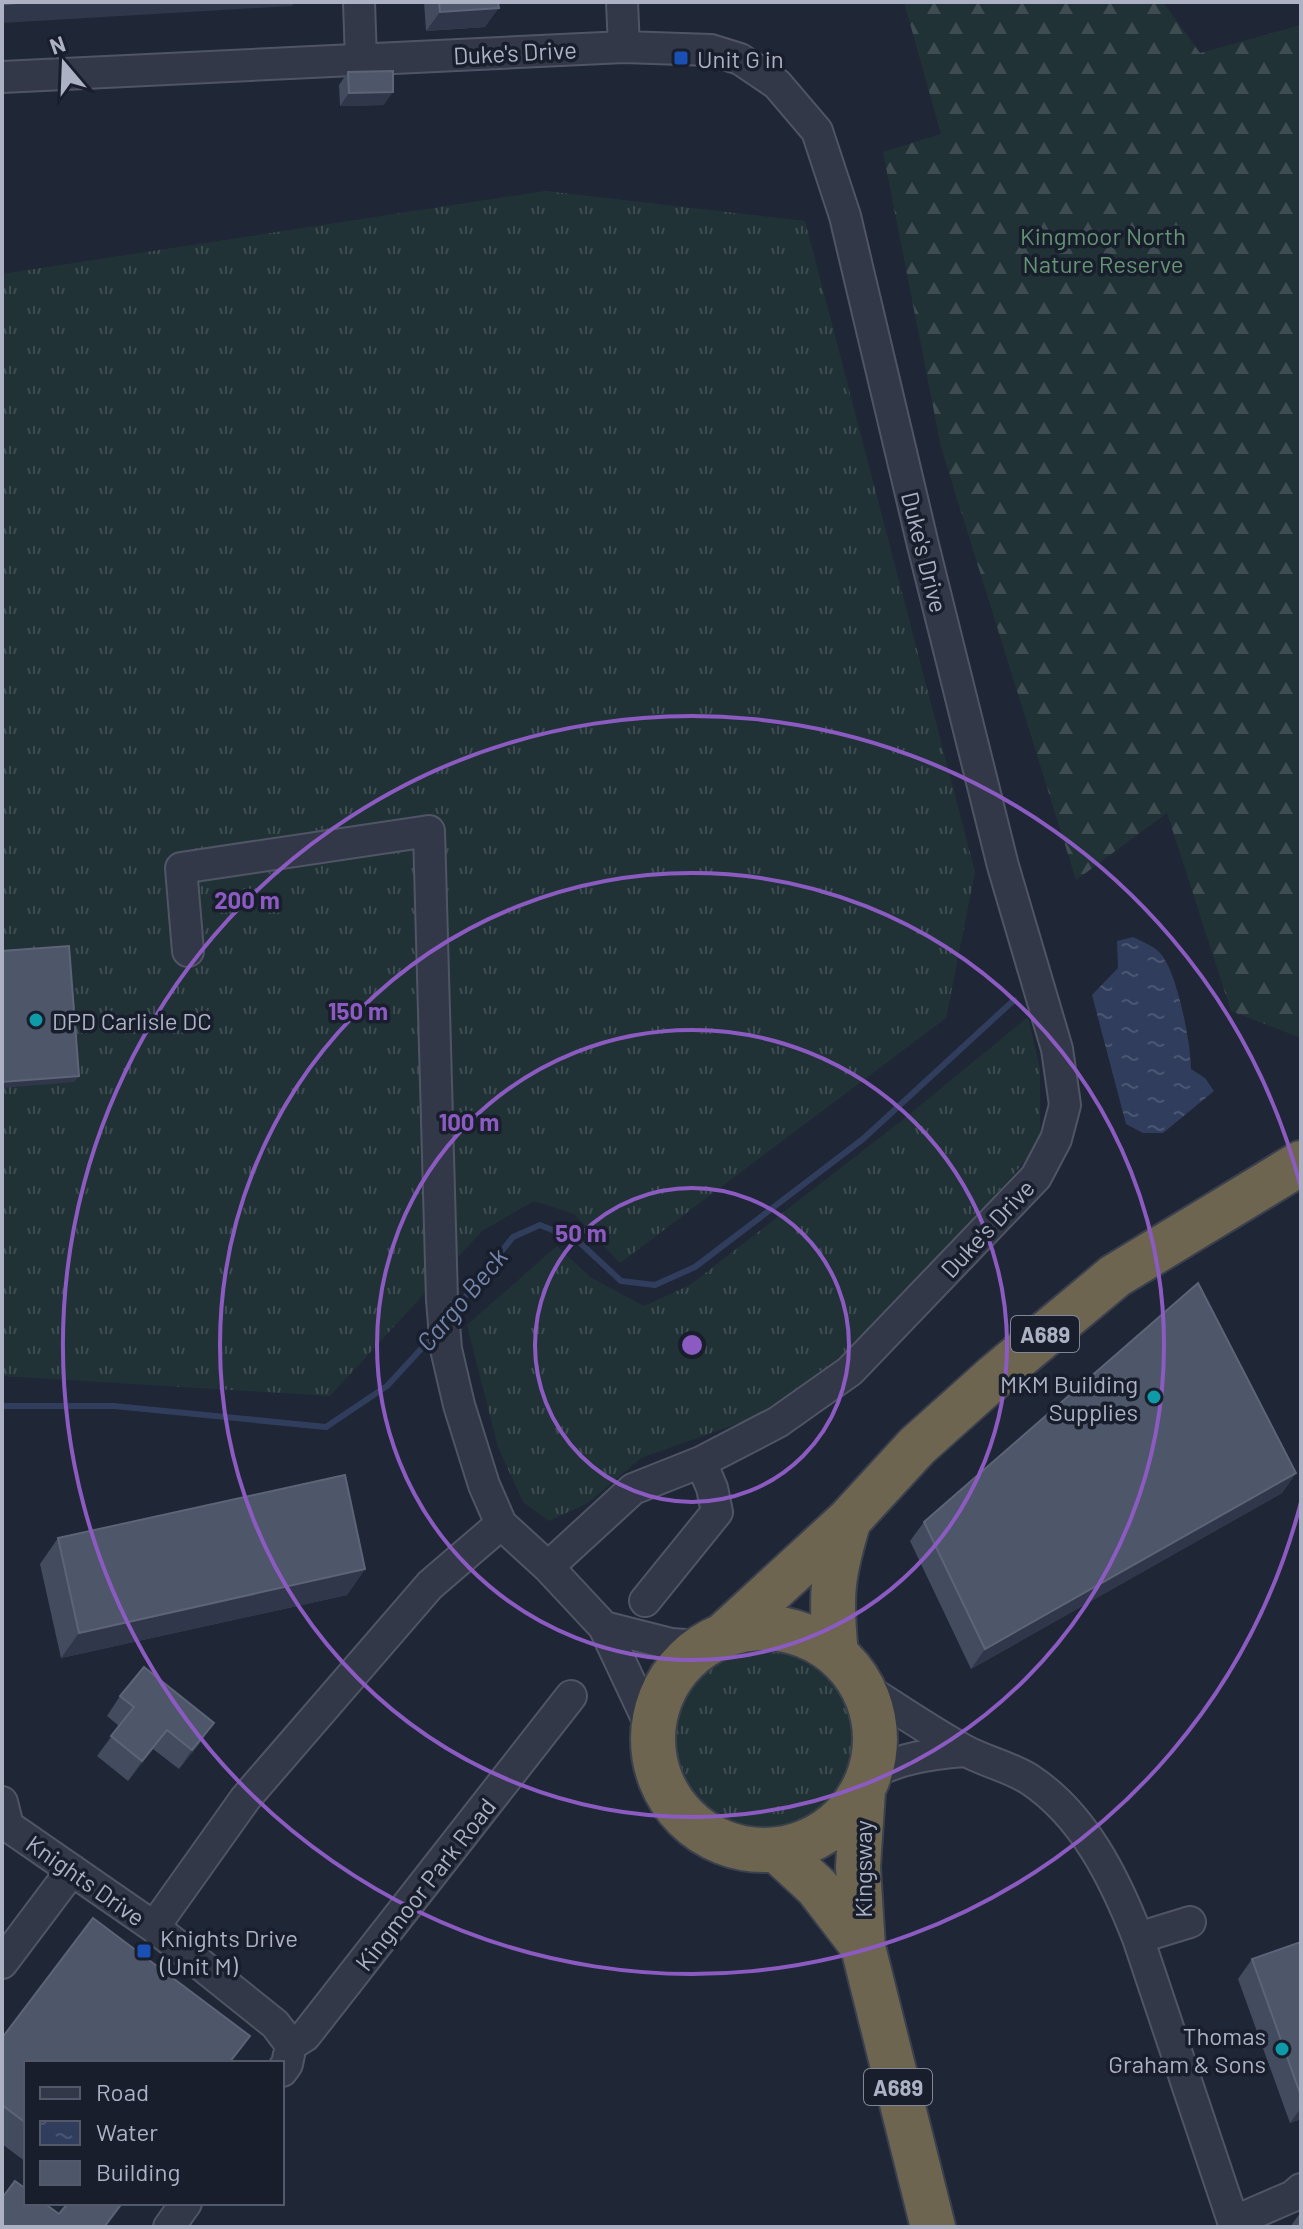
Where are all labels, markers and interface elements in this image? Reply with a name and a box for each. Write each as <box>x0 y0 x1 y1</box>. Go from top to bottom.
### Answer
north arrow <box>24 24 104 104</box>
text: N <box>46 29 68 59</box>
street label: Duke's Drive <box>453 34 577 70</box>
place label: Unit G in <box>697 44 784 73</box>
marker: Unit G in <box>672 49 690 67</box>
park label: Kingmoor North Nature Reserve <box>1020 221 1186 278</box>
street label: Duke's Drive <box>896 489 954 615</box>
text: 200 m <box>214 885 280 914</box>
text: 150 m <box>328 996 388 1025</box>
place label: DPD Carlisle DC <box>52 1006 212 1035</box>
marker: DPD Carlisle DC <box>27 1011 45 1029</box>
text: 100 m <box>439 1107 499 1136</box>
street label: Duke's Drive <box>934 1173 1040 1283</box>
text: 50 m <box>555 1218 607 1247</box>
water label: Cargo Beck <box>409 1241 513 1357</box>
road number: A689 <box>1011 1316 1079 1352</box>
centre of rings <box>678 1331 706 1359</box>
place label: MKM Building Supplies <box>1000 1369 1138 1426</box>
marker: MKM Building Supplies <box>1145 1388 1163 1406</box>
street label: Kingmoor Park Road <box>349 1792 501 1976</box>
street label: Kingsway <box>848 1820 877 1918</box>
street label: Knights Drive <box>21 1829 151 1931</box>
place label: Knights Drive (Unit M) <box>159 1923 298 1980</box>
marker: Knights Drive (Unit M) <box>135 1942 153 1960</box>
place label: Thomas Graham & Sons <box>1108 2021 1266 2078</box>
marker: Thomas Graham & Sons <box>1273 2040 1291 2058</box>
legend <box>24 2061 284 2205</box>
road number: A689 <box>864 2069 932 2105</box>
text: Road <box>96 2077 149 2106</box>
text: Water <box>96 2117 158 2146</box>
text: Building <box>96 2157 180 2186</box>

